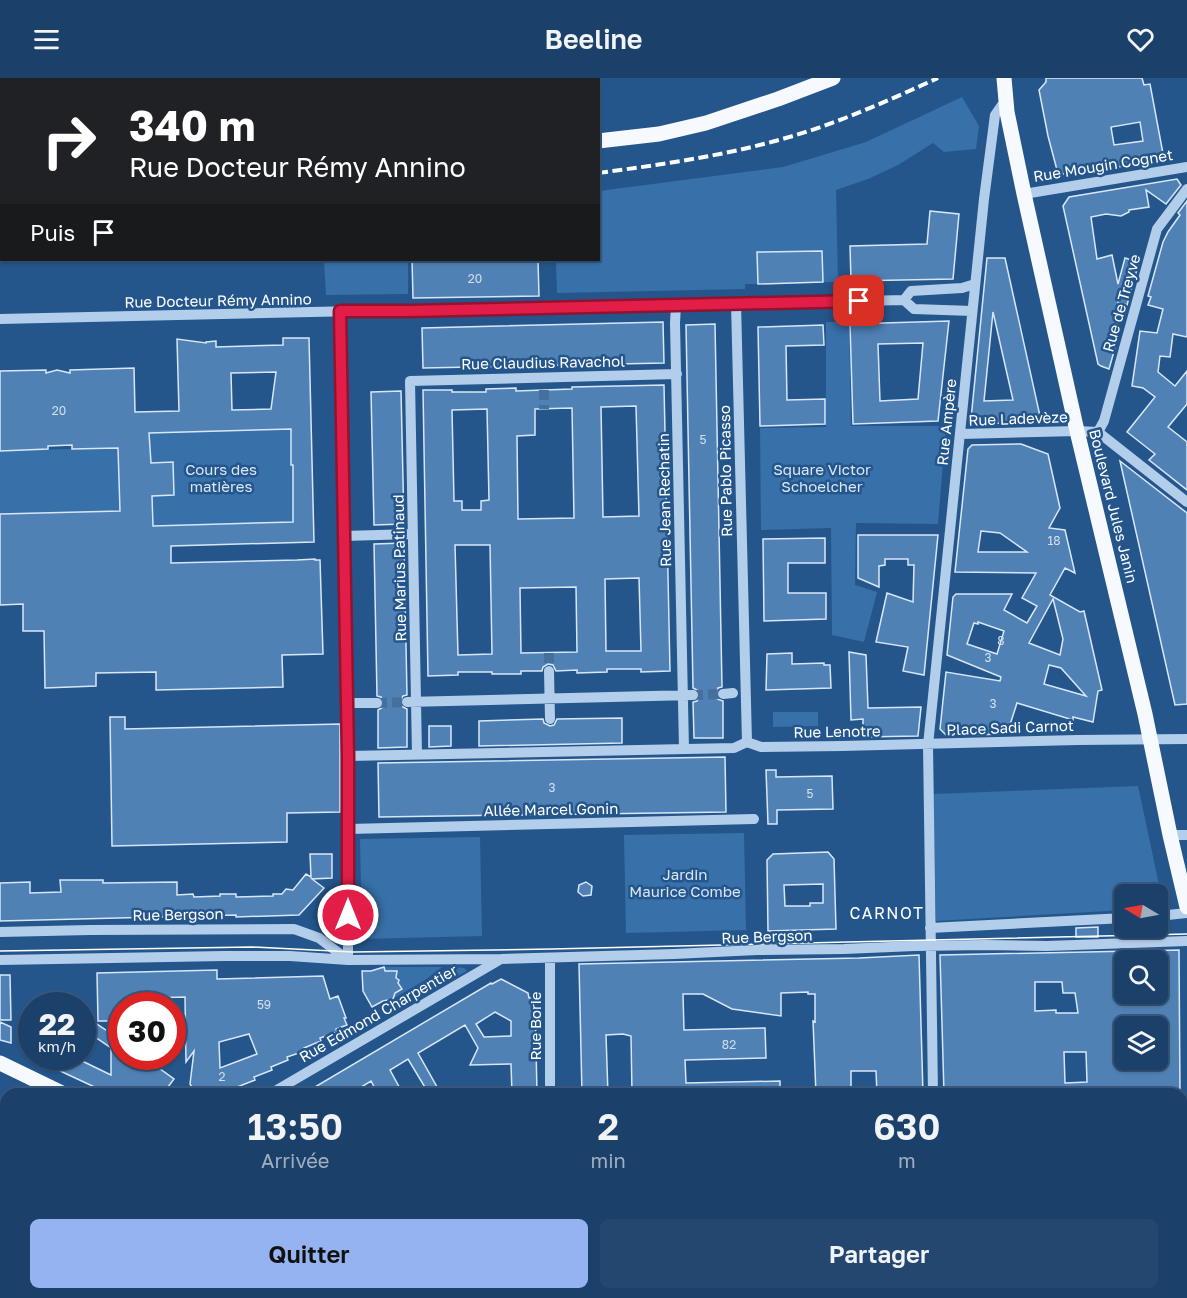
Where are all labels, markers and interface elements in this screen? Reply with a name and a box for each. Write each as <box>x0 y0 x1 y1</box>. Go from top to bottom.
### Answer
icon: menu <box>30 23 63 56</box>
text: Beeline <box>545 23 642 55</box>
icon: heart <box>1124 23 1157 56</box>
text: 340 m <box>129 100 255 150</box>
icon: right <box>30 102 108 180</box>
street label: Rue Mougin Cognet <box>1032 145 1174 185</box>
text: Rue Docteur Rémy Annino <box>129 151 466 183</box>
icon: arrive <box>87 216 120 249</box>
text: Puis <box>30 219 75 246</box>
street label: Rue de Treyve <box>1098 252 1144 354</box>
house number: 20 <box>468 271 482 286</box>
pin <box>833 275 884 326</box>
icon: arrive <box>842 284 875 317</box>
street label: Rue Docteur Rémy Annino <box>124 289 312 311</box>
street label: Rue Claudius Ravachol <box>461 352 625 372</box>
street label: Rue Ampère <box>932 377 960 466</box>
house number: 20 <box>52 403 66 418</box>
street label: Rue Pablo Picasso <box>715 405 735 537</box>
street label: Rue Ladevèze <box>968 407 1068 429</box>
street label: Boulevard Jules Janin <box>1086 427 1142 585</box>
house number: 5 <box>700 432 707 447</box>
street label: Rue Jean Rechatin <box>654 433 674 567</box>
park label: Cours des matières <box>185 460 257 495</box>
park label: Square Victor Schoelcher <box>773 460 871 495</box>
street label: Rue Marius Patinaud <box>389 494 409 642</box>
house number: 18 <box>1047 533 1061 548</box>
house number: 8 <box>997 633 1005 648</box>
house number: 3 <box>984 650 992 665</box>
house number: 3 <box>989 696 997 711</box>
street label: Place Sadi Carnot <box>946 716 1074 738</box>
street label: Rue Lenotre <box>793 721 881 741</box>
house number: 3 <box>548 780 556 795</box>
house number: 5 <box>807 786 814 801</box>
street label: Allée Marcel Gonin <box>483 799 619 819</box>
park label: Jardin Maurice Combe <box>629 865 741 900</box>
position arrow <box>316 883 380 947</box>
north arrow <box>1114 884 1168 938</box>
map controls <box>1114 884 1168 1070</box>
district label: CARNOT <box>850 903 924 923</box>
street label: Rue Bergson <box>132 904 224 924</box>
street label: Rue Bergson <box>721 925 813 947</box>
button: search <box>1114 950 1168 1004</box>
street label: Rue Edmond Charpentier <box>296 960 460 1066</box>
street label: Rue Borie <box>526 991 544 1061</box>
speed limit sign: 30 <box>108 992 186 1070</box>
house number: 59 <box>257 997 271 1012</box>
text: 22 <box>39 1006 75 1042</box>
button: layers <box>1114 1016 1168 1070</box>
text: km/h <box>38 1037 76 1055</box>
house number: 82 <box>722 1037 736 1052</box>
house number: 2 <box>219 1069 226 1084</box>
text: 13:50 <box>247 1105 343 1148</box>
text: 2 <box>597 1105 619 1148</box>
text: 630 <box>873 1105 941 1148</box>
text: Arrivée <box>261 1148 329 1172</box>
text: min <box>591 1148 626 1172</box>
text: m <box>898 1148 916 1172</box>
button: Quitter <box>30 1219 588 1288</box>
button: Partager <box>600 1219 1158 1288</box>

